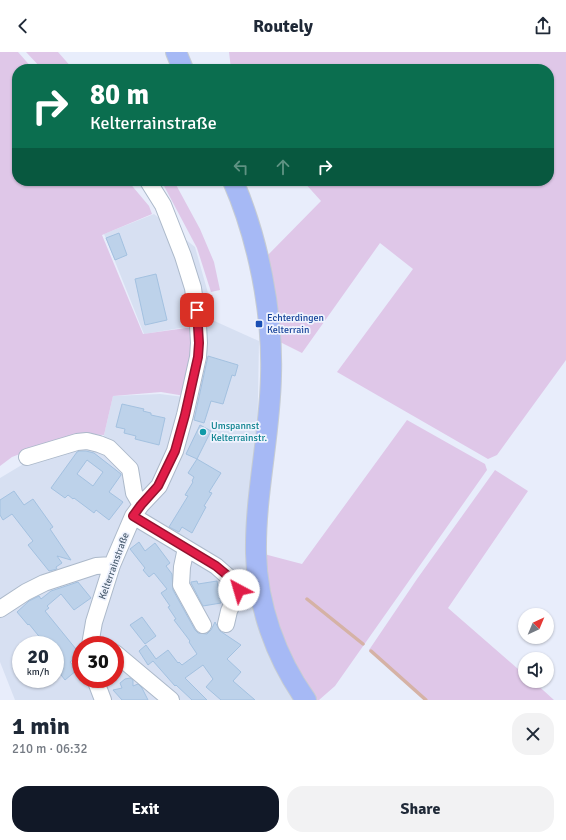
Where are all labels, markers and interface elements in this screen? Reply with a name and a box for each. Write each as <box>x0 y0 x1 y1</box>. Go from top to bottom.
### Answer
icon: back <box>12 15 34 37</box>
text: Routely <box>253 15 313 37</box>
icon: share <box>532 15 554 37</box>
text: 80 m <box>90 78 149 112</box>
icon: right <box>24 80 76 132</box>
text: Kelterrainstraße <box>90 112 217 134</box>
icon: left <box>230 156 252 178</box>
icon: ahead <box>272 156 294 178</box>
icon: right <box>314 156 336 178</box>
pin <box>180 293 214 327</box>
icon: arrive <box>186 299 208 321</box>
place label: Echterdingen Kelterrain <box>267 312 324 336</box>
marker: Echterdingen Kelterrain <box>254 319 264 329</box>
place label: Umspannst Kelterrainstr. <box>211 420 267 444</box>
marker: Umspannst Kelterrainstr. <box>198 427 208 437</box>
street label: Kelterrainstraße <box>96 531 132 601</box>
position arrow <box>218 569 260 611</box>
north arrow <box>518 608 554 644</box>
map controls <box>518 608 554 688</box>
speed limit sign: 30 <box>72 636 124 688</box>
text: 20 <box>27 644 49 669</box>
button: sound <box>518 652 554 688</box>
text: km/h <box>27 666 49 678</box>
text: 1 min <box>12 711 70 741</box>
button: close <box>512 713 554 755</box>
text: 210 m · 06:32 <box>12 741 88 757</box>
button: Exit <box>12 786 279 832</box>
button: Share <box>287 786 554 832</box>

